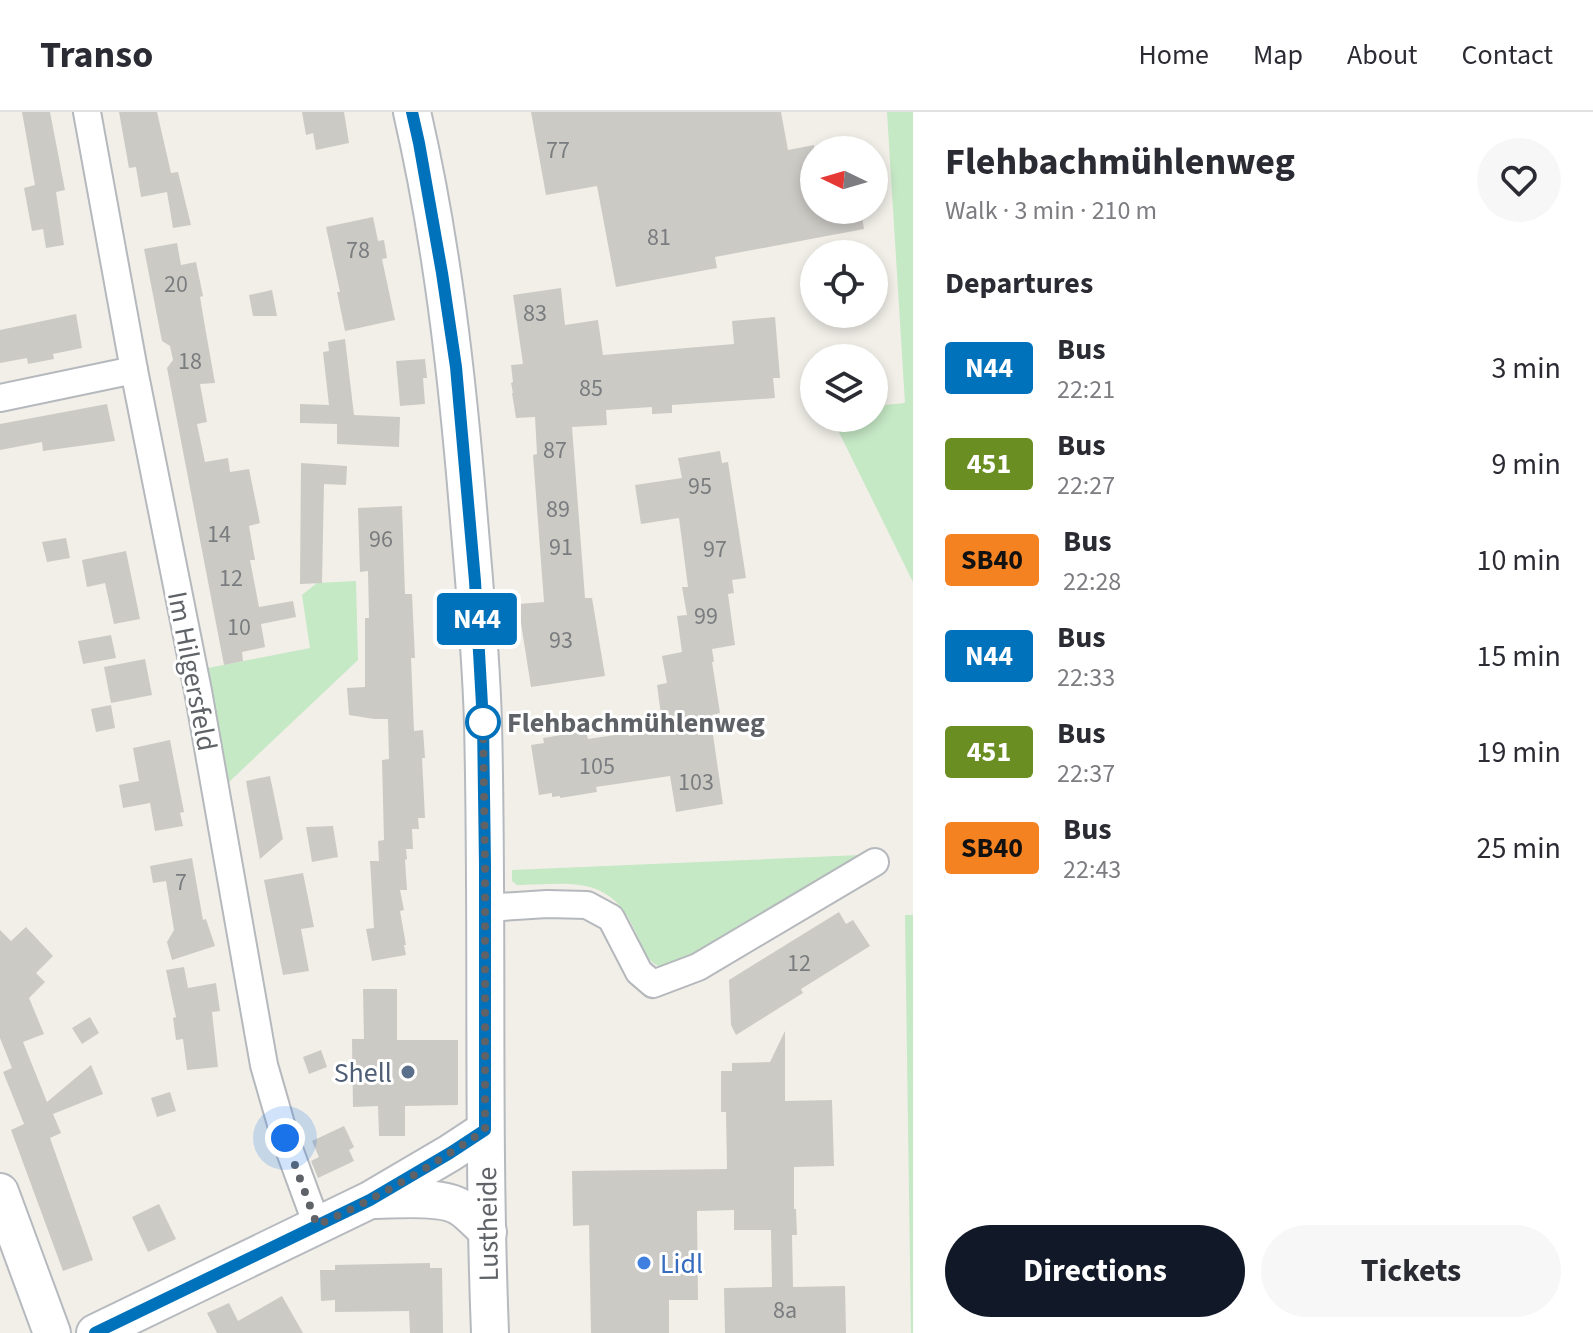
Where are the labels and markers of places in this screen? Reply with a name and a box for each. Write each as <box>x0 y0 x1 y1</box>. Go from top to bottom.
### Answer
place label: Flehbachmühlenweg <box>507 703 765 743</box>
marker: Flehbachmühlenweg <box>466 705 500 739</box>
place label: Shell <box>334 1053 392 1093</box>
marker: Shell <box>399 1063 417 1081</box>
place label: Lidl <box>660 1244 703 1284</box>
marker: Lidl <box>635 1254 653 1272</box>

